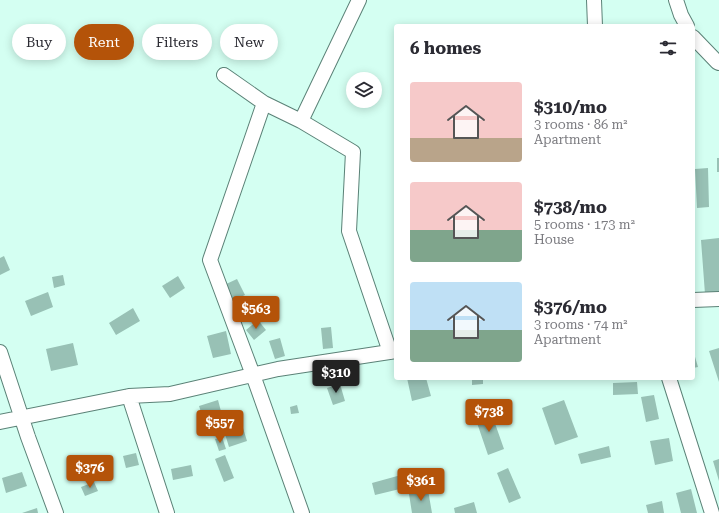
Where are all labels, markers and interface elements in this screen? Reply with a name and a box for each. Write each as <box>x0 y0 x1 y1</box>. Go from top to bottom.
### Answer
chip: Buy <box>12 24 66 60</box>
chip: Rent <box>74 24 134 60</box>
chip: Filters <box>142 24 212 60</box>
chip: New <box>220 24 278 60</box>
icon: filters <box>657 37 679 59</box>
text: 6 homes <box>410 38 481 58</box>
map controls <box>346 72 382 108</box>
button: layers <box>346 72 382 108</box>
text: $310/mo <box>534 97 607 117</box>
icon: home <box>442 98 490 146</box>
text: 3 rooms · 86 m² <box>534 117 628 132</box>
text: Apartment <box>534 132 601 147</box>
text: $738/mo <box>534 197 607 217</box>
icon: home <box>442 198 490 246</box>
text: 5 rooms · 173 m² <box>534 217 635 232</box>
text: House <box>534 232 574 247</box>
pin: $563 <box>232 296 280 330</box>
text: $376/mo <box>534 297 607 317</box>
icon: home <box>442 298 490 346</box>
text: $563 <box>241 301 271 316</box>
text: 3 rooms · 74 m² <box>534 317 628 332</box>
text: Apartment <box>534 332 601 347</box>
pin: $310 <box>312 360 360 394</box>
text: $310 <box>321 365 351 380</box>
pin: $738 <box>465 399 513 433</box>
text: $738 <box>474 404 504 419</box>
pin: $557 <box>196 410 244 444</box>
text: $557 <box>205 415 235 430</box>
pin: $376 <box>66 455 114 489</box>
text: $376 <box>75 460 105 475</box>
pin: $361 <box>397 468 445 502</box>
text: $361 <box>406 473 436 488</box>

